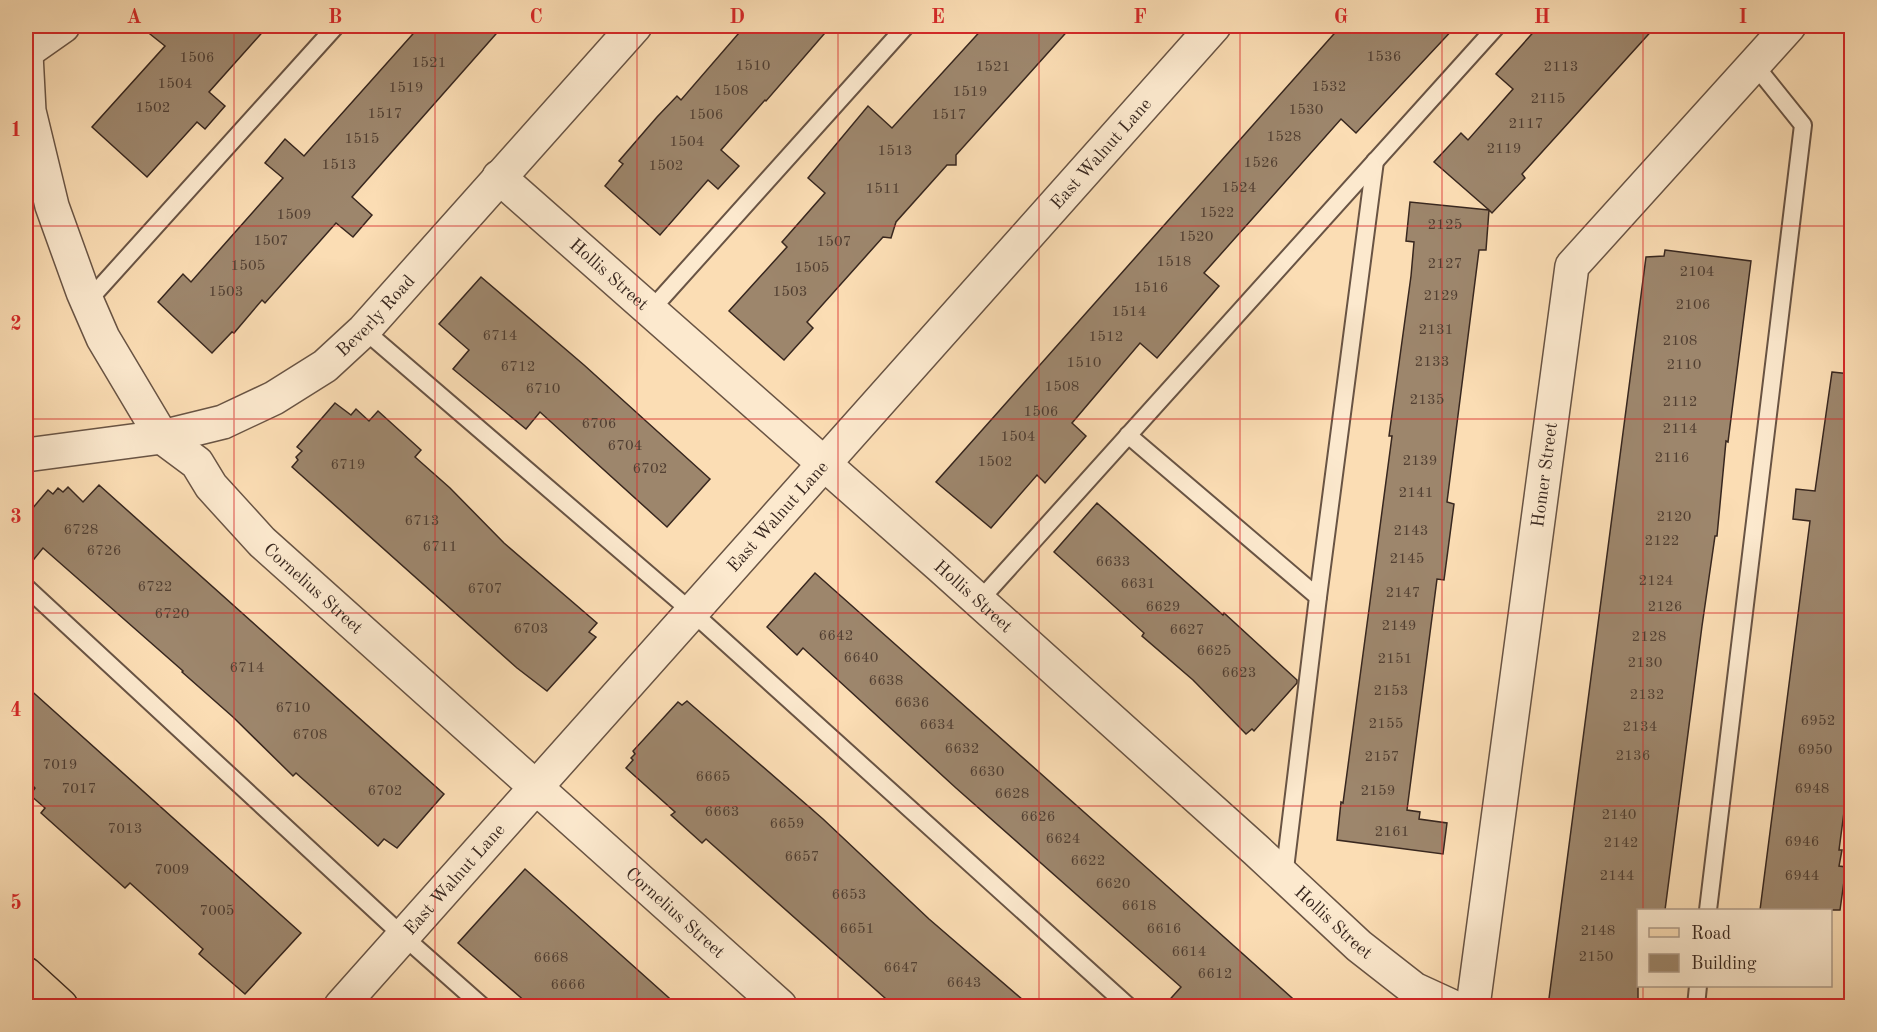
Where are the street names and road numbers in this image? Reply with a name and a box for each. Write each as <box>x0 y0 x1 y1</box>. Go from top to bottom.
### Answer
street label: East Walnut Lane <box>1047 95 1155 213</box>
street label: Hollis Street <box>566 236 651 314</box>
street label: Beverly Road <box>334 272 419 360</box>
street label: Homer Street <box>1529 421 1561 529</box>
street label: East Walnut Lane <box>724 458 832 576</box>
street label: Cornelius Street <box>260 540 366 638</box>
street label: Hollis Street <box>930 557 1015 636</box>
street label: East Walnut Lane <box>401 821 509 939</box>
street label: Cornelius Street <box>622 864 728 962</box>
street label: Hollis Street <box>1291 883 1375 963</box>

